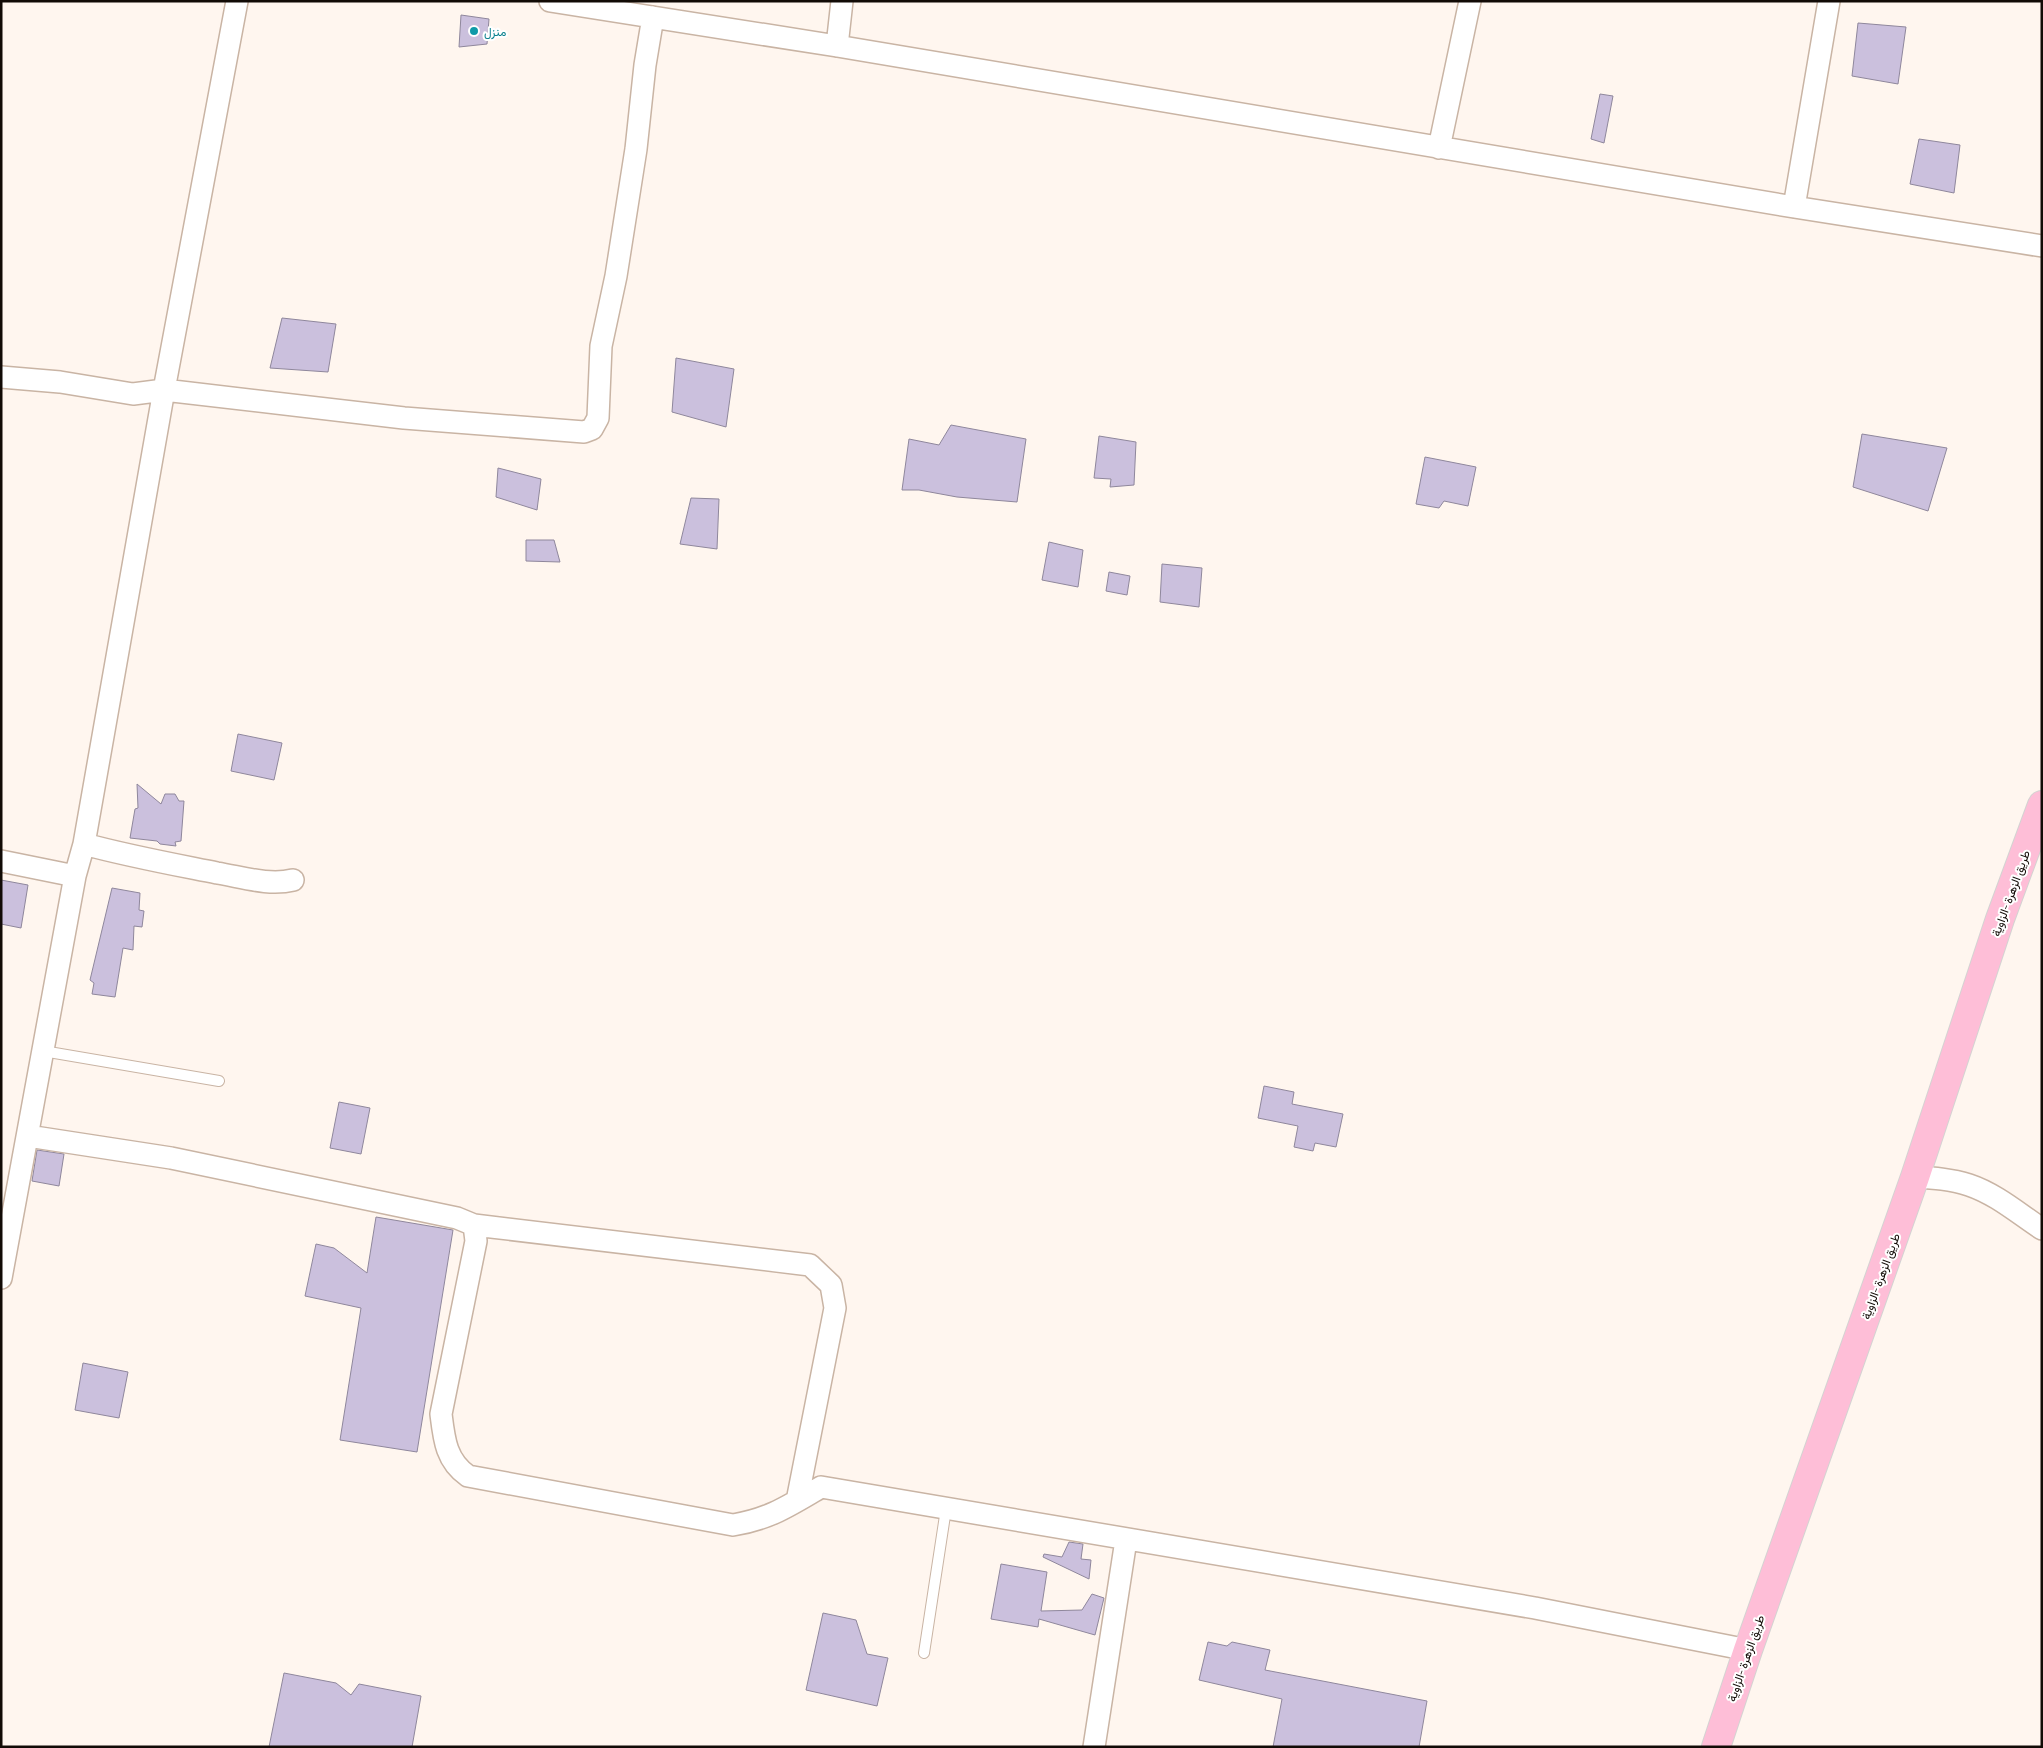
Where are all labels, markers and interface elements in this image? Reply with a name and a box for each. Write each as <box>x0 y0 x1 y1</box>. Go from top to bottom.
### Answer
place label: منزل <box>484 24 506 40</box>
marker: منزل <box>468 25 480 37</box>
street label: طريق الزهرة -الزاوية <box>1988 848 2034 939</box>
street label: طريق الزهرة -الزاوية <box>1858 1231 1904 1322</box>
street label: طريق الزهرة -الزاوية <box>1724 1613 1768 1704</box>

